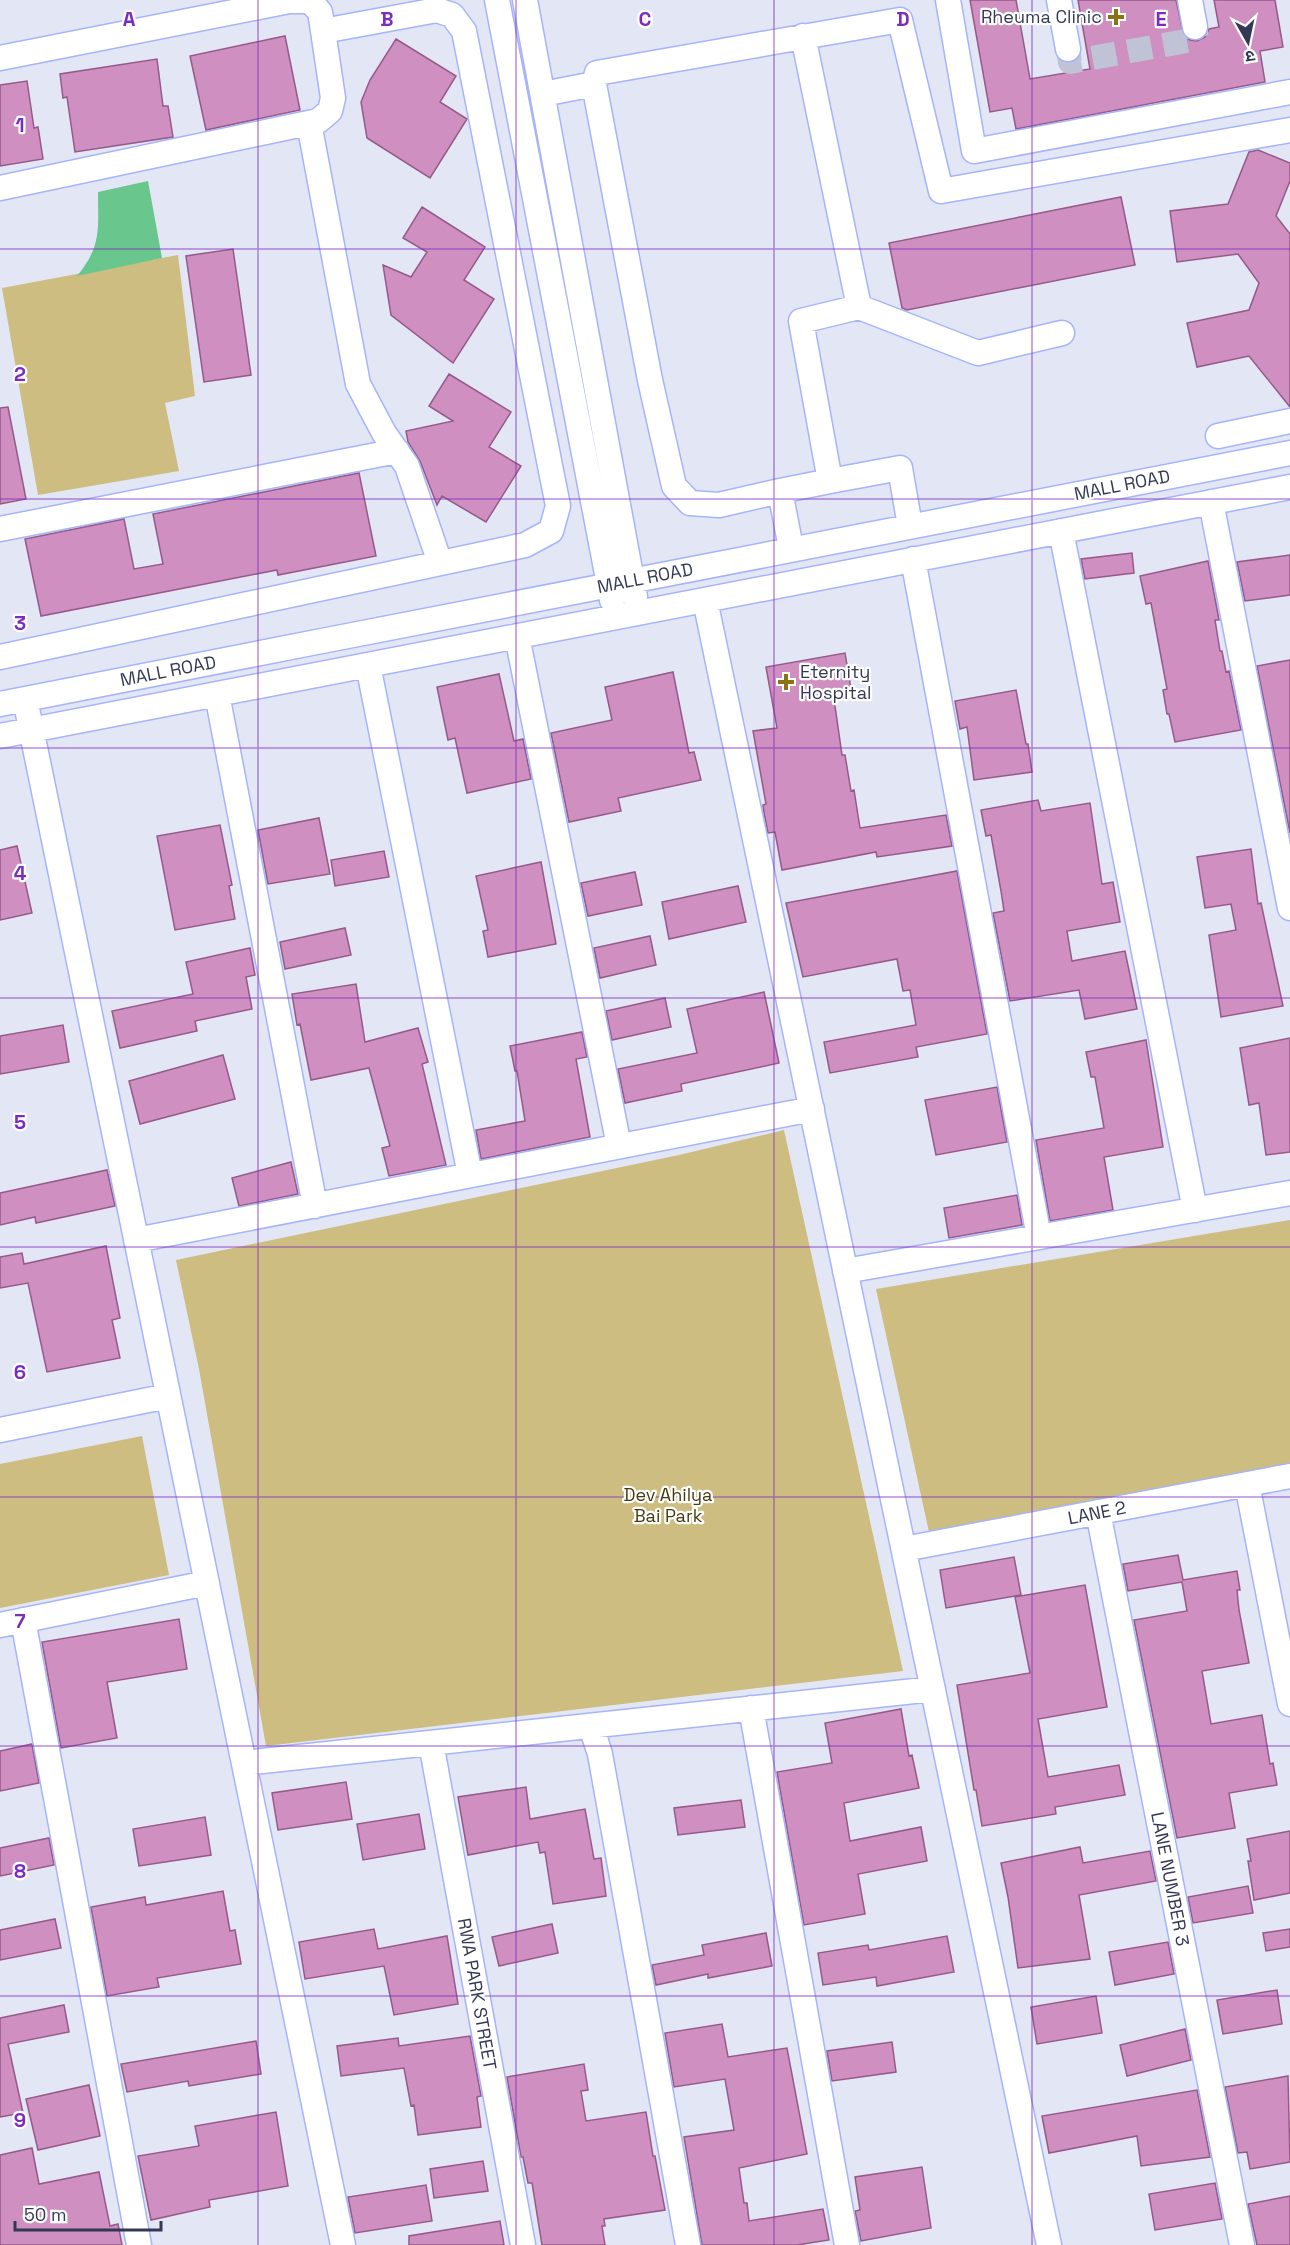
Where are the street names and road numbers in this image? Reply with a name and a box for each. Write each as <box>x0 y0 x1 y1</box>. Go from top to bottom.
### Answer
street label: MALL ROAD <box>1072 464 1172 505</box>
street label: MALL ROAD <box>595 557 695 598</box>
street label: MALL ROAD <box>118 650 218 691</box>
street label: LANE 2 <box>1066 1496 1128 1529</box>
street label: LANE NUMBER 3 <box>1146 1810 1195 1948</box>
street label: RWA PARK STREET <box>453 1916 502 2072</box>

